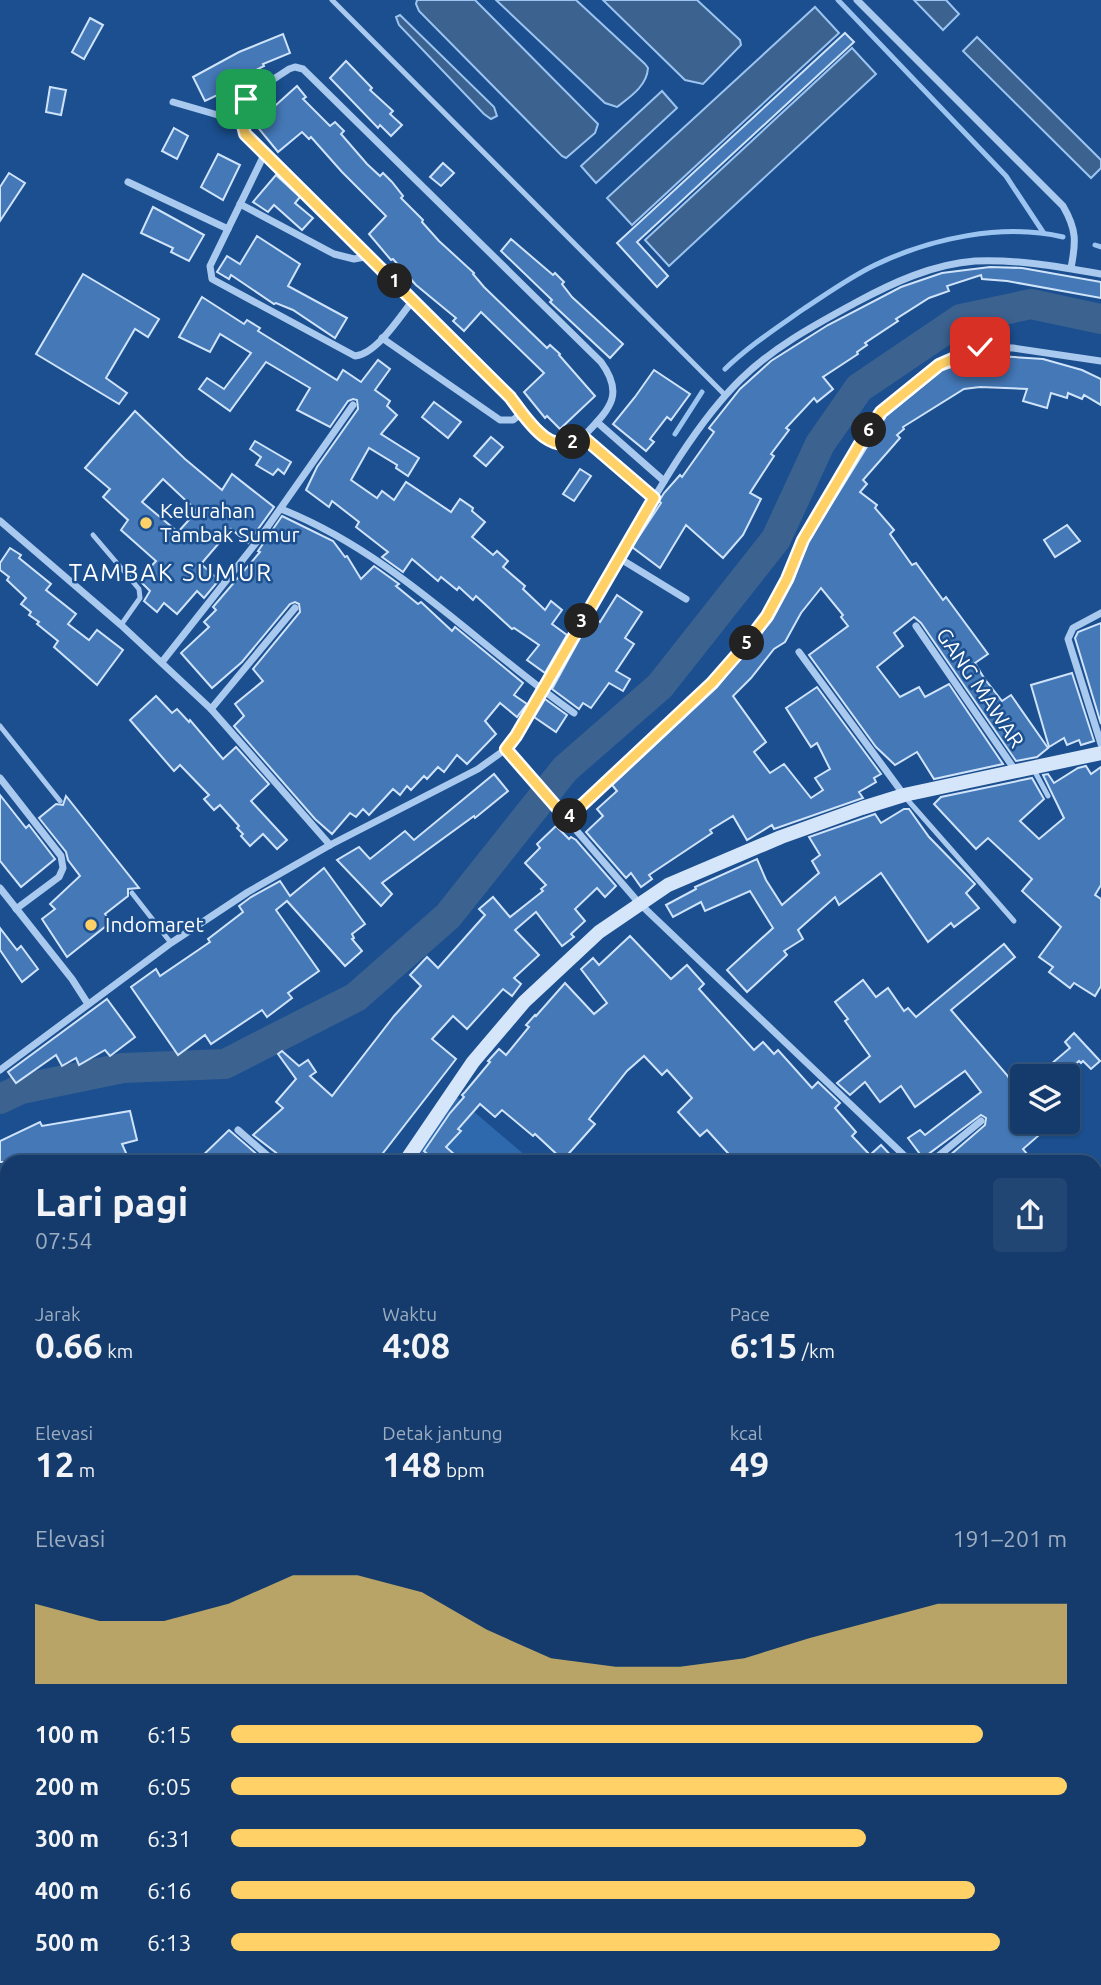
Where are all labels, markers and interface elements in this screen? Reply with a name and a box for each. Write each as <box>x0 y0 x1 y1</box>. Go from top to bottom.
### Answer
pin <box>216 69 276 129</box>
icon: arrive <box>227 80 265 118</box>
pin: 1 <box>378 264 412 298</box>
text: 1 <box>389 269 400 291</box>
pin <box>950 317 1010 377</box>
icon: check <box>961 328 999 366</box>
pin: 6 <box>852 412 886 448</box>
text: 6 <box>863 418 874 440</box>
pin: 2 <box>556 424 590 460</box>
text: 2 <box>567 430 578 452</box>
place label: Kelurahan Tambak Sumur <box>160 498 299 546</box>
marker: Kelurahan Tambak Sumur <box>138 515 154 531</box>
district label: TAMBAK SUMUR <box>69 559 273 586</box>
pin: 3 <box>564 604 600 638</box>
text: 3 <box>576 609 587 631</box>
street label: GANG MAWAR <box>932 623 1030 752</box>
pin: 5 <box>730 626 764 660</box>
text: 5 <box>741 631 752 653</box>
pin: 4 <box>552 798 588 834</box>
text: 4 <box>564 804 575 826</box>
place label: Indomaret <box>105 912 204 936</box>
marker: Indomaret <box>83 917 99 933</box>
map controls <box>1010 1064 1080 1134</box>
button: layers <box>1010 1064 1080 1134</box>
button: share <box>993 1178 1067 1252</box>
text: Lari pagi <box>35 1181 188 1223</box>
text: 07:54 <box>35 1228 93 1253</box>
text: Jarak <box>35 1303 81 1325</box>
text: Waktu <box>382 1303 437 1325</box>
text: Pace <box>730 1303 770 1325</box>
text: 0.66 <box>35 1325 103 1365</box>
text: 4:08 <box>382 1325 450 1365</box>
text: 6:15 <box>730 1325 798 1365</box>
text: km <box>103 1340 133 1362</box>
text: /km <box>798 1340 835 1362</box>
text: Elevasi <box>35 1422 93 1444</box>
text: Detak jantung <box>382 1422 503 1444</box>
text: kcal <box>730 1422 762 1444</box>
text: 12 <box>35 1444 74 1484</box>
text: 148 <box>382 1444 442 1484</box>
text: 49 <box>730 1444 769 1484</box>
text: m <box>74 1459 95 1481</box>
text: bpm <box>442 1459 485 1481</box>
text: Elevasi <box>35 1526 105 1551</box>
text: 191–201 m <box>953 1526 1067 1551</box>
text: 100 m <box>35 1722 99 1747</box>
text: 6:15 <box>147 1722 192 1747</box>
text: 200 m <box>35 1774 99 1799</box>
text: 6:05 <box>147 1774 192 1799</box>
text: 300 m <box>35 1826 99 1851</box>
text: 6:31 <box>147 1826 192 1851</box>
text: 400 m <box>35 1878 99 1903</box>
text: 6:16 <box>147 1878 192 1903</box>
text: 500 m <box>35 1930 99 1955</box>
text: 6:13 <box>147 1930 192 1955</box>

